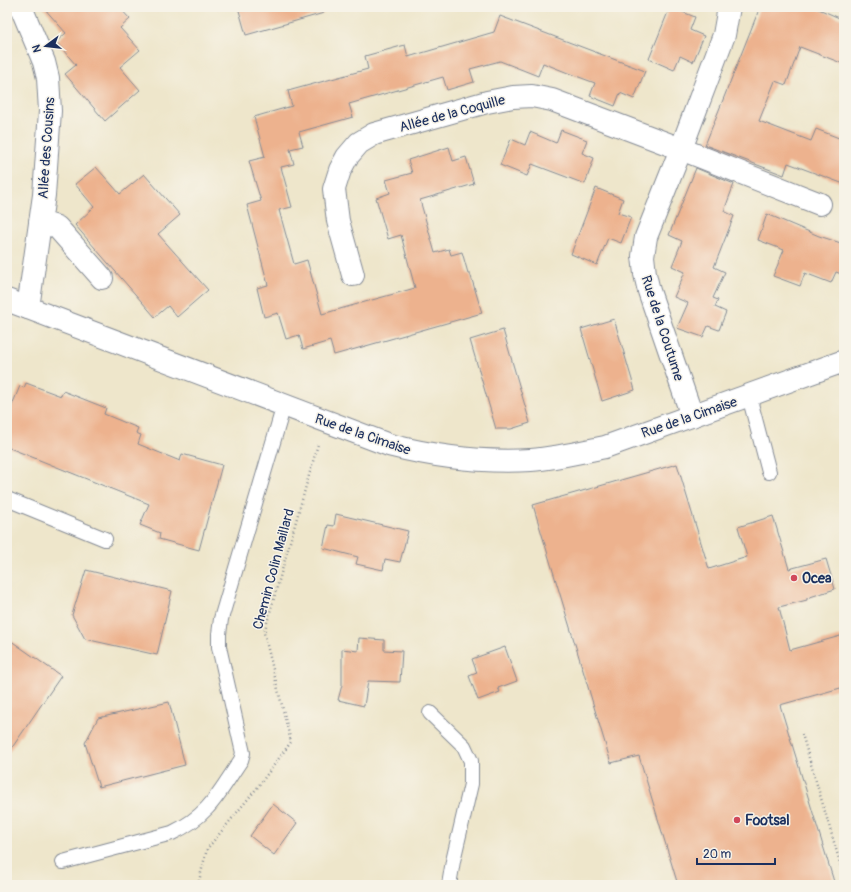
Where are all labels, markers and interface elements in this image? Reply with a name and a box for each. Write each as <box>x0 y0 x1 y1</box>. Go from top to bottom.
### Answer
north arrow <box>26 26 66 66</box>
text: N <box>29 43 44 54</box>
street label: Allée de la Coquille <box>397 91 507 136</box>
street label: Allée des Cousins <box>34 96 59 200</box>
street label: Rue de la Coutume <box>637 273 688 383</box>
street label: Rue de la Cimaise <box>639 393 739 442</box>
street label: Rue de la Cimaise <box>313 410 413 459</box>
street label: Chemin Colin Maillard <box>249 507 298 631</box>
place label: Ocea <box>802 570 832 587</box>
marker: Ocea <box>789 573 799 583</box>
place label: Footsal <box>745 812 790 829</box>
marker: Footsal <box>732 815 742 825</box>
scale bar <box>697 840 775 866</box>
text: 20 m <box>703 847 732 862</box>

